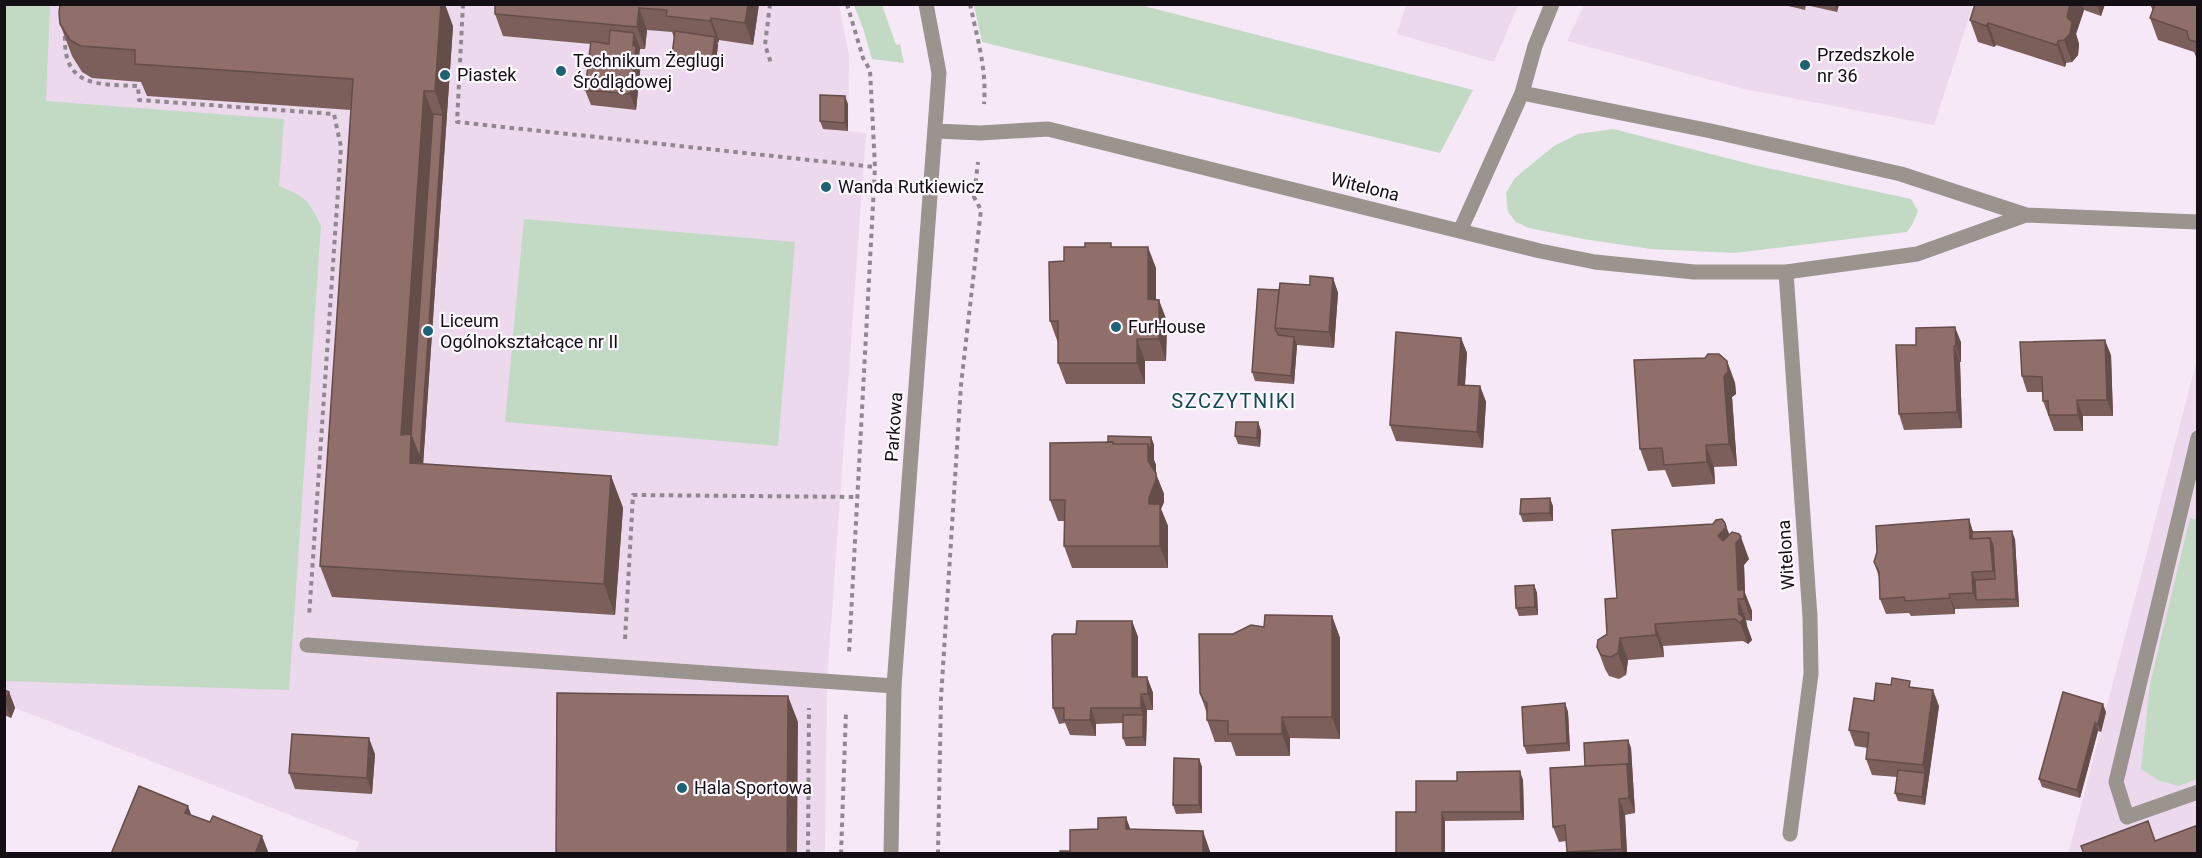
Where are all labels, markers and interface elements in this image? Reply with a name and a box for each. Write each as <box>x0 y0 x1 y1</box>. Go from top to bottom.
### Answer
place label: Przedszkole nr 36 <box>1817 44 1914 86</box>
place label: Technikum Żeglugi Śródlądowej <box>573 50 724 92</box>
marker: Przedszkole nr 36 <box>1798 58 1812 72</box>
place label: Piastek <box>457 64 517 85</box>
marker: Technikum Żeglugi Śródlądowej <box>554 64 568 78</box>
marker: Piastek <box>438 68 452 82</box>
street label: Witelona <box>1329 168 1402 205</box>
place label: Wanda Rutkiewicz <box>838 176 984 197</box>
marker: Wanda Rutkiewicz <box>819 180 833 194</box>
place label: Liceum Ogólnokształcące nr II <box>440 310 618 352</box>
place label: FurHouse <box>1128 316 1206 337</box>
marker: FurHouse <box>1109 320 1123 334</box>
marker: Liceum Ogólnokształcące nr II <box>421 324 435 338</box>
district label: SZCZYTNIKI <box>1171 389 1297 413</box>
street label: Parkowa <box>881 391 906 463</box>
street label: Witelona <box>1773 519 1798 591</box>
place label: Hala Sportowa <box>694 777 812 798</box>
marker: Hala Sportowa <box>675 781 689 795</box>

